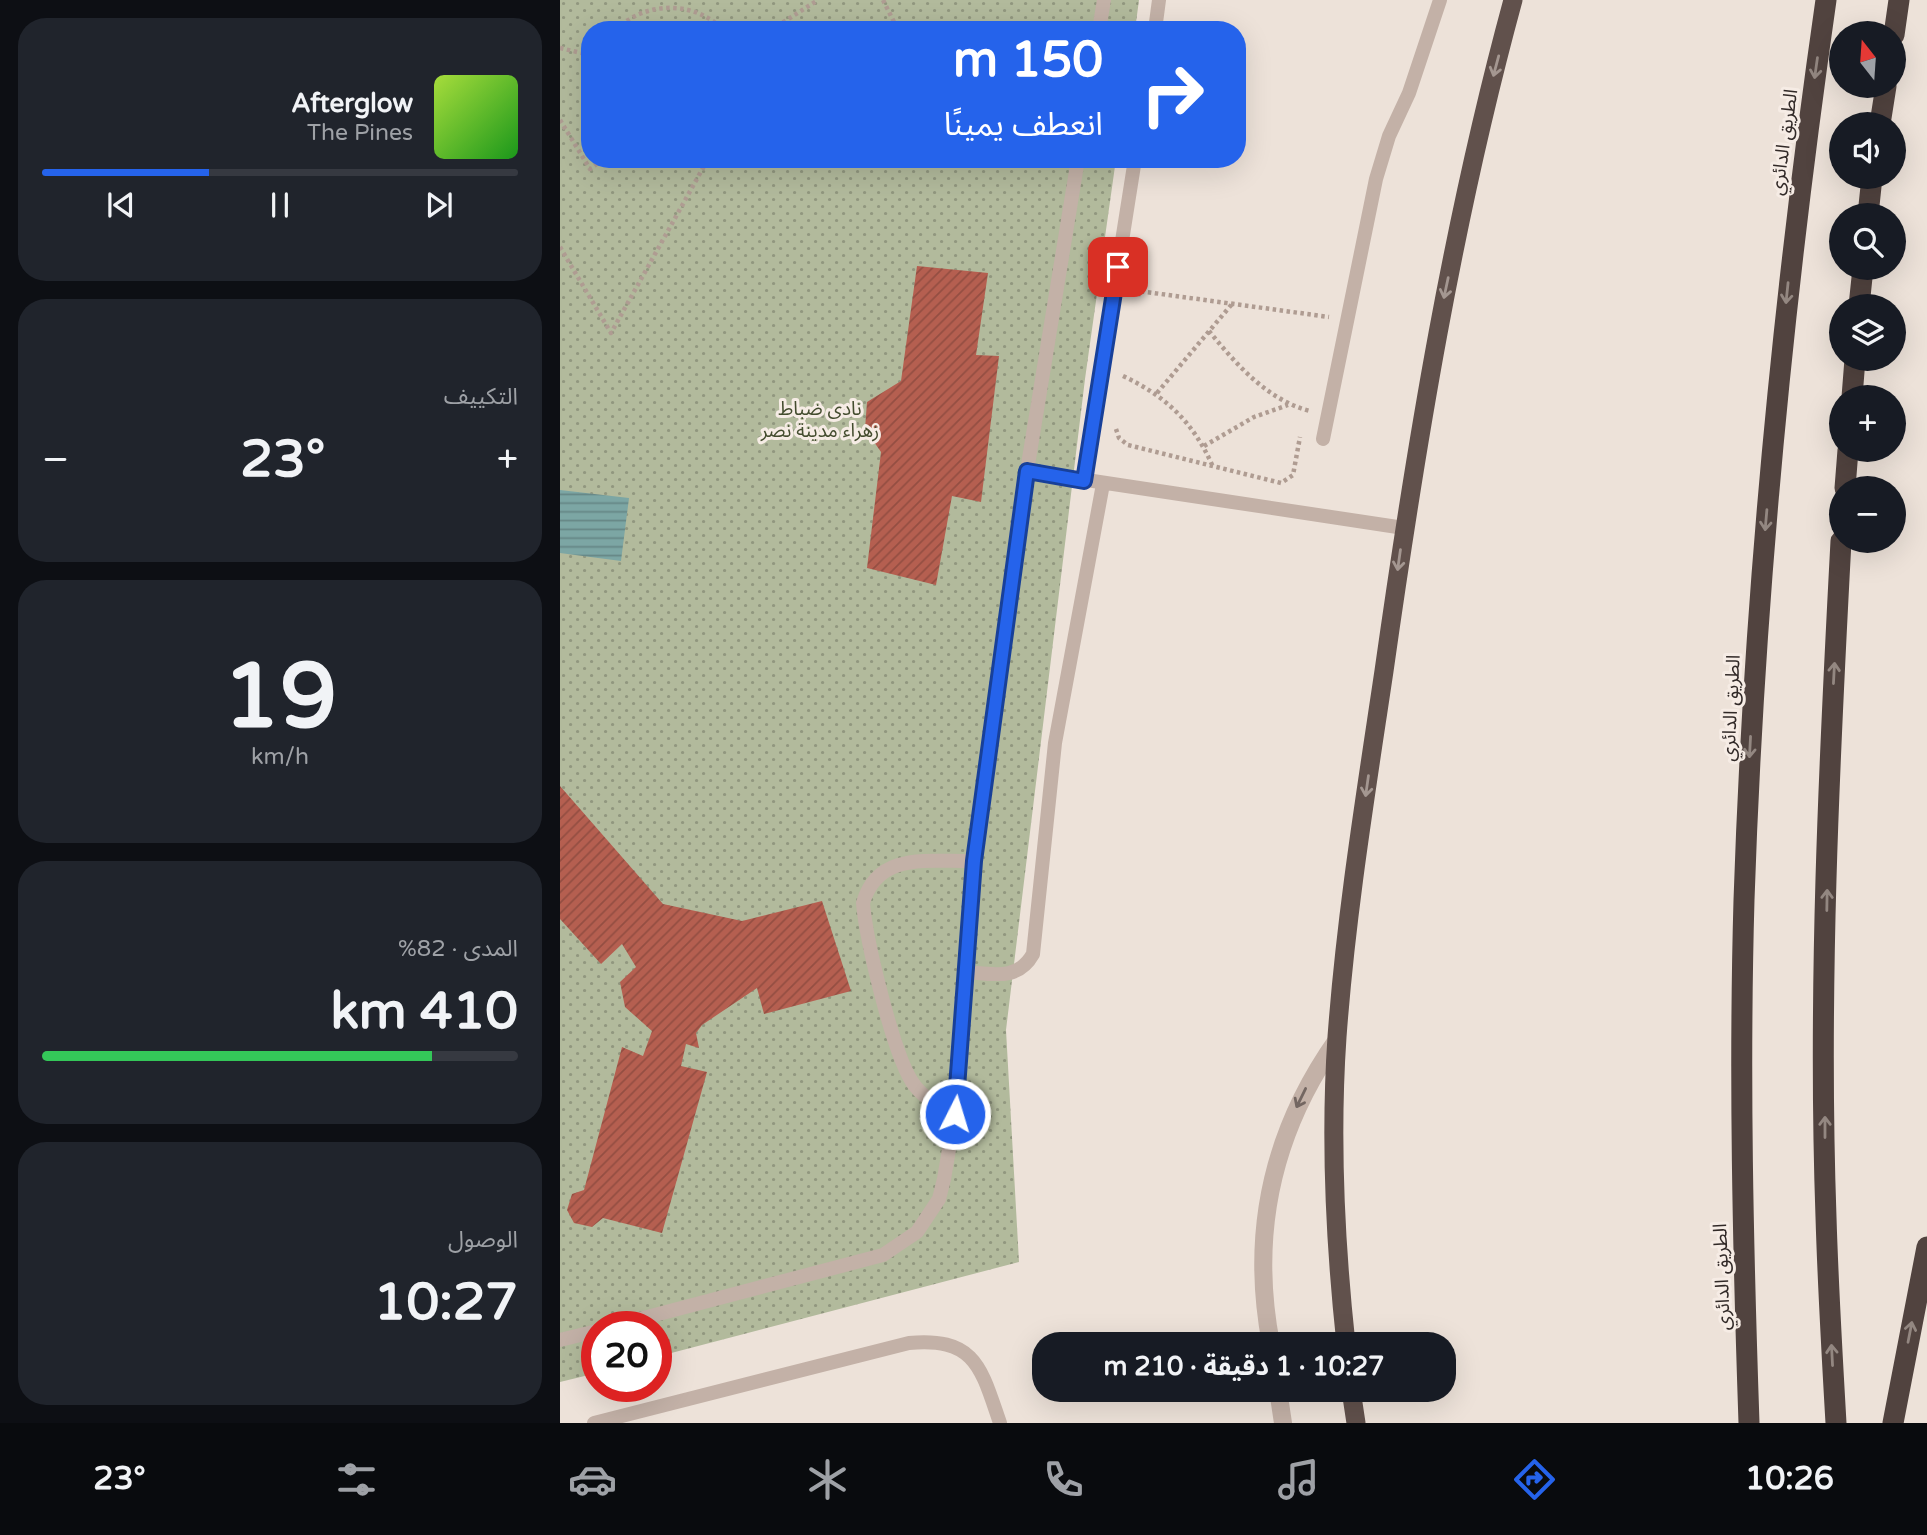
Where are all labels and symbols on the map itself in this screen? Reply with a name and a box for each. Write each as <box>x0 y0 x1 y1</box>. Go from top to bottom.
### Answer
north arrow <box>1829 21 1906 98</box>
one-way arrow <box>1488 55 1501 77</box>
one-way arrow <box>1810 56 1823 78</box>
street label: الطريق الدائري <box>1766 88 1806 197</box>
pin <box>1088 237 1148 297</box>
one-way arrow <box>1439 276 1453 299</box>
one-way arrow <box>1780 281 1793 304</box>
park label: نادى ضباط زهراء مدينة نصر <box>760 398 879 442</box>
one-way arrow <box>1759 508 1772 530</box>
one-way arrow <box>1393 548 1406 571</box>
street label: الطريق الدائري <box>1717 654 1748 762</box>
one-way arrow <box>1828 661 1841 684</box>
one-way arrow <box>1744 735 1757 758</box>
one-way arrow <box>1360 774 1373 796</box>
one-way arrow <box>1820 889 1834 912</box>
position arrow <box>918 1077 992 1151</box>
one-way arrow <box>1293 1087 1307 1108</box>
one-way arrow <box>1818 1116 1832 1139</box>
street label: الطريق الدائري <box>1709 1223 1738 1331</box>
speed limit sign: 20 <box>581 1311 672 1402</box>
one-way arrow <box>1904 1321 1918 1344</box>
one-way arrow <box>1826 1344 1839 1367</box>

